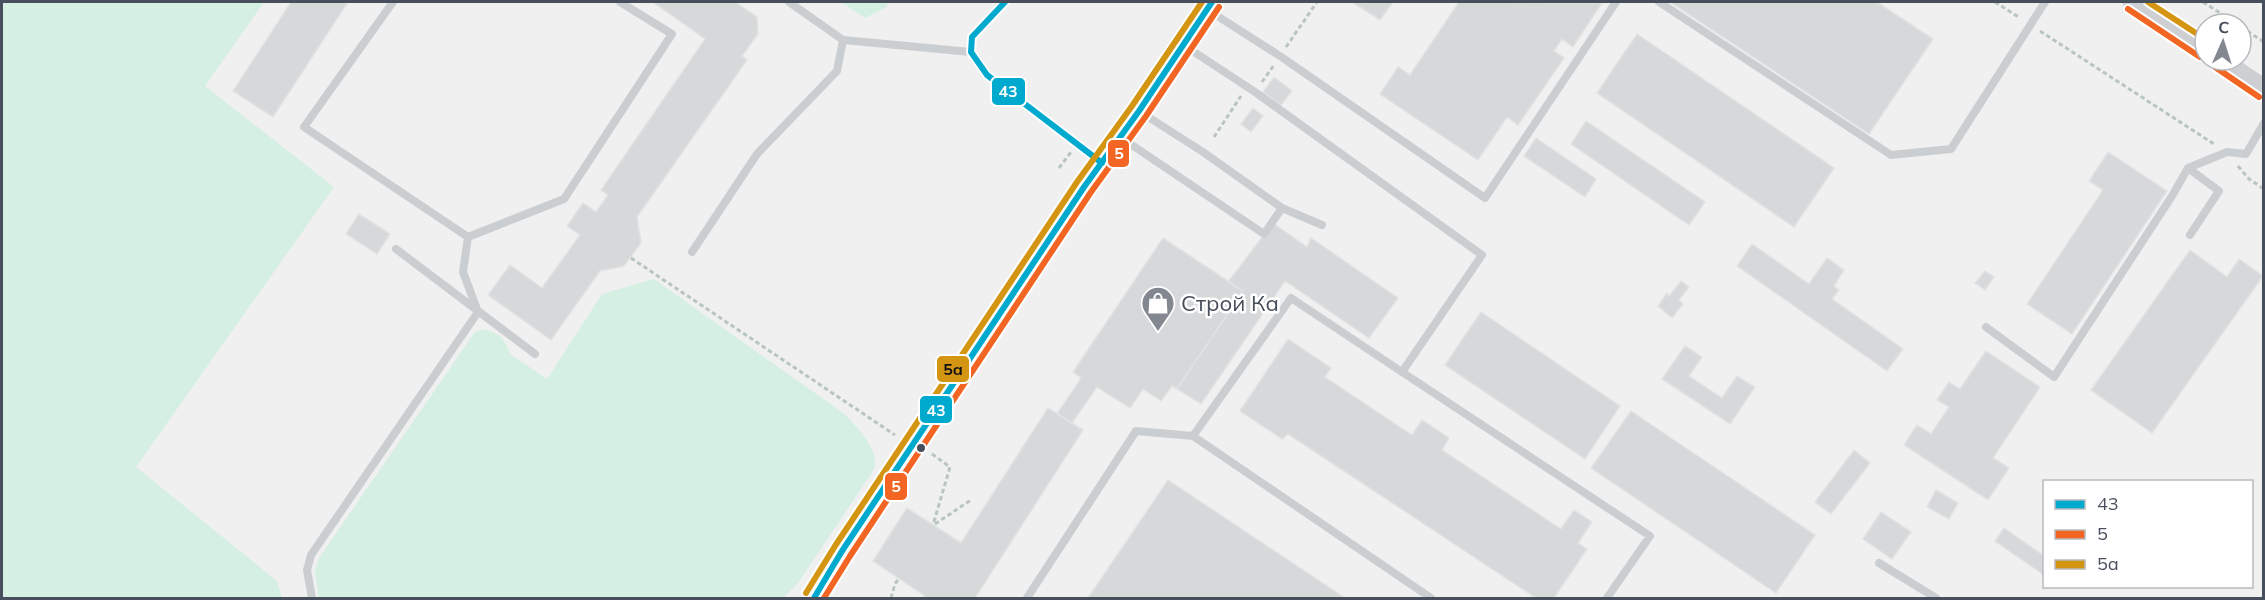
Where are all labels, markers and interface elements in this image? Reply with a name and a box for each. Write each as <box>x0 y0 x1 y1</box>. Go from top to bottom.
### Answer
north arrow <box>2193 12 2253 72</box>
text: С <box>2218 17 2230 37</box>
line badge: 43 <box>991 77 1026 106</box>
text: 43 <box>998 81 1018 101</box>
line badge: 5 <box>1107 139 1130 168</box>
text: 5 <box>1114 143 1124 163</box>
shop icon: Строй Ка <box>1140 285 1176 332</box>
place label: Строй Ка <box>1181 289 1279 317</box>
line badge: 5а <box>936 355 970 383</box>
text: 5а <box>943 359 963 379</box>
line badge: 43 <box>919 395 953 424</box>
text: 43 <box>926 400 946 420</box>
unlabelled marker <box>915 442 927 454</box>
line badge: 5 <box>884 472 908 501</box>
text: 5 <box>891 476 901 496</box>
legend <box>2043 480 2253 588</box>
text: 43 <box>2097 492 2119 515</box>
text: 5 <box>2097 522 2108 545</box>
text: 5а <box>2097 552 2119 575</box>

